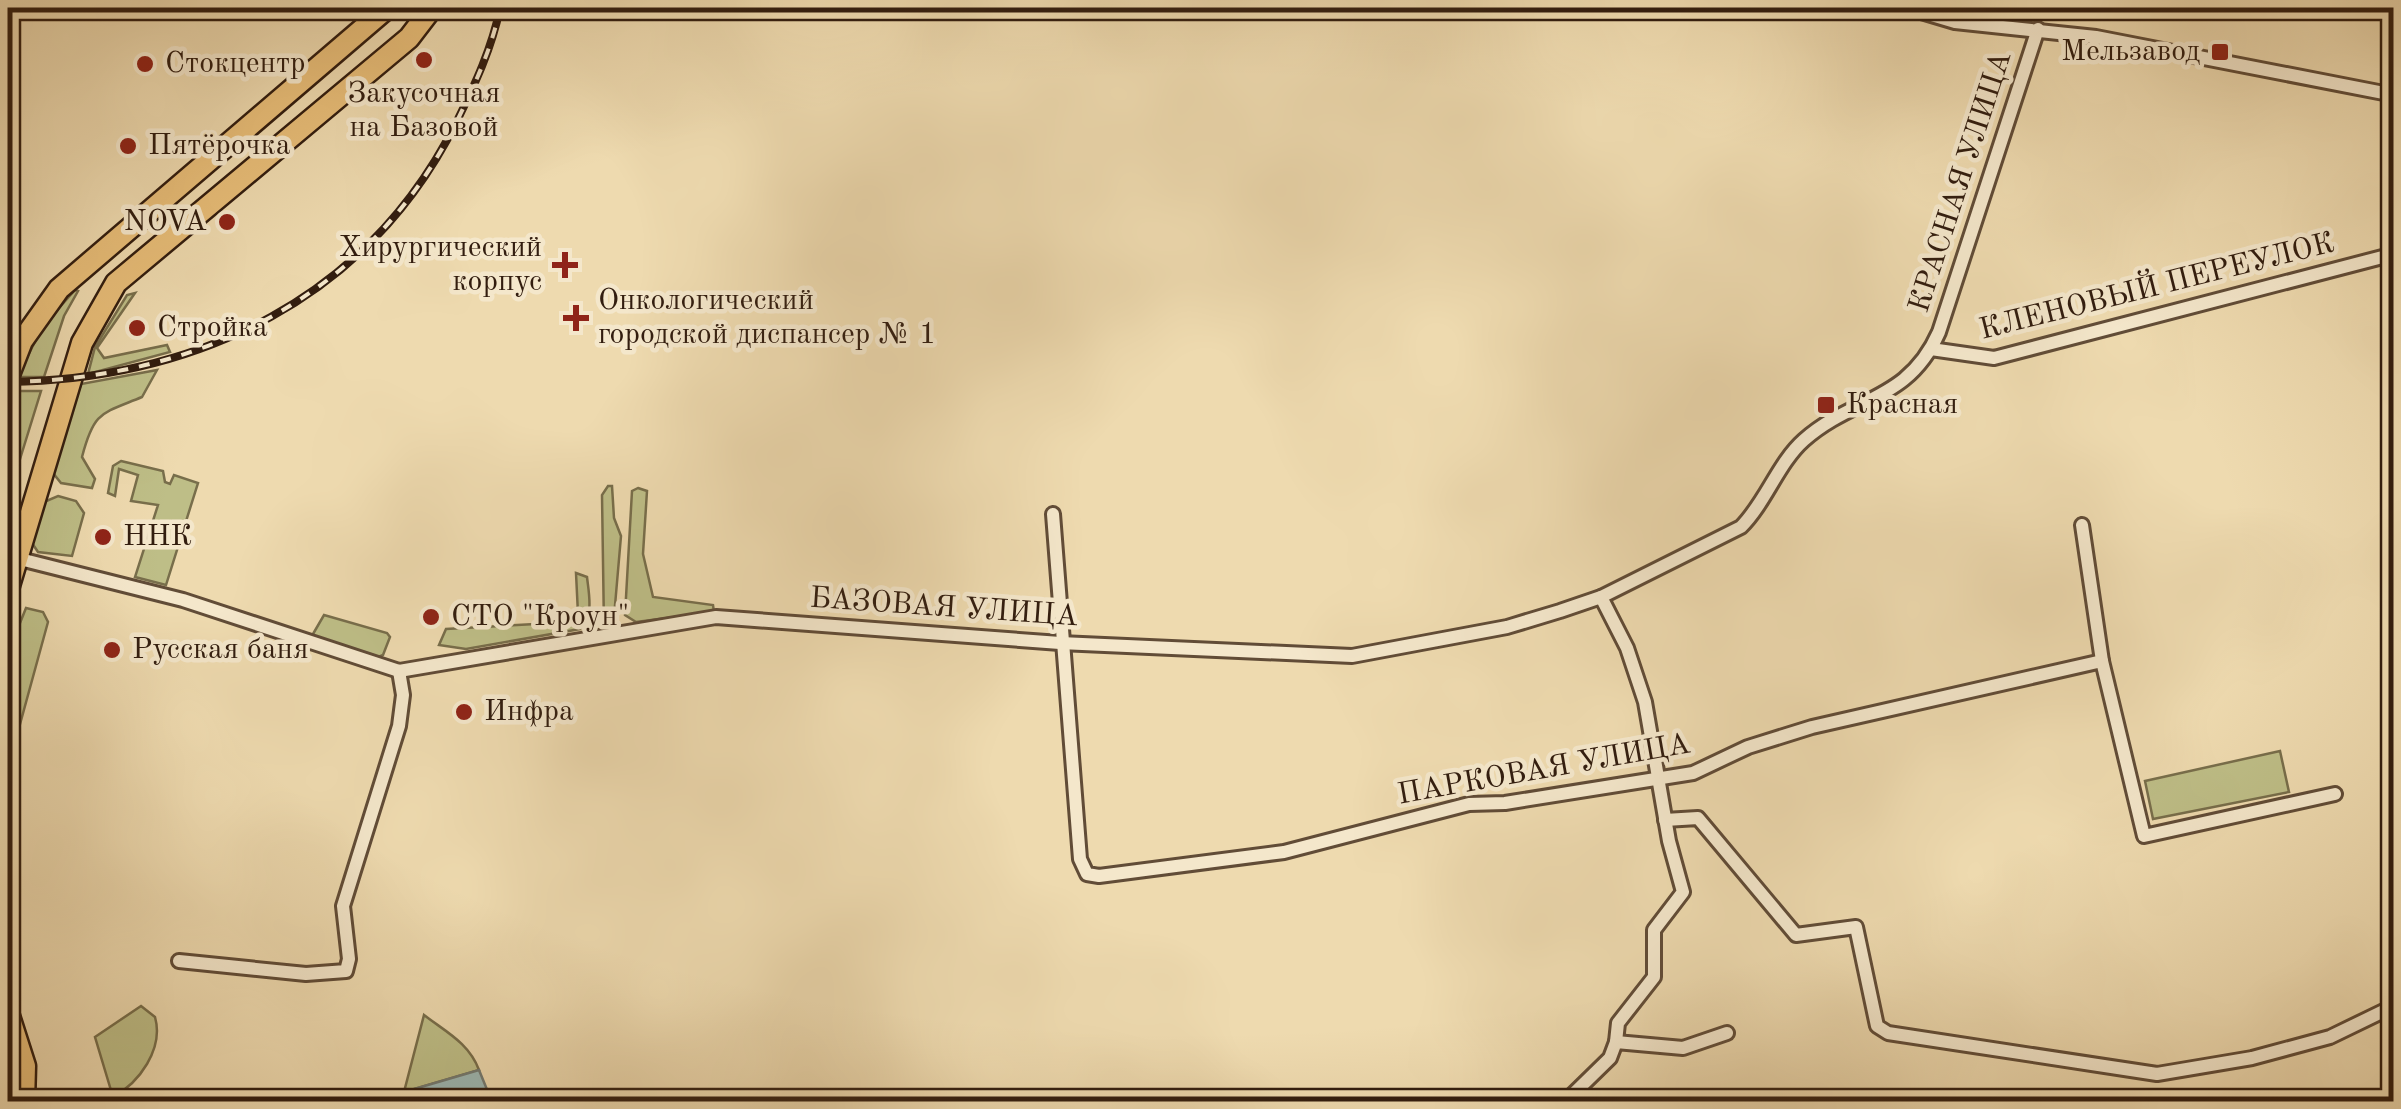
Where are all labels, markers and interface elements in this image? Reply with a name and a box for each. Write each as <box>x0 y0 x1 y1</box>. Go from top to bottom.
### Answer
place label: Мельзавод <box>2061 37 2200 67</box>
marker: Мельзавод <box>2209 41 2231 63</box>
street label: КРАСНАЯ УЛИЦА <box>1905 47 2017 316</box>
place label: Стокцентр <box>165 49 306 79</box>
marker: Закусочная на Базовой <box>413 49 435 71</box>
marker: Стокцентр <box>134 53 156 75</box>
place label: Закусочная на Базовой <box>348 79 500 143</box>
place label: Пятёрочка <box>148 131 291 161</box>
marker: Пятёрочка <box>117 135 139 157</box>
place label: NOVA <box>124 207 207 237</box>
marker: NOVA <box>216 211 238 233</box>
street label: КЛЕНОВЫЙ ПЕРЕУЛОК <box>1975 223 2338 346</box>
place label: Хирургический корпус <box>339 233 542 297</box>
marker: Хирургический корпус <box>552 252 578 278</box>
place label: Онкологический городской диспансер № 1 <box>598 286 937 350</box>
marker: Онкологический городской диспансер № 1 <box>563 305 589 331</box>
place label: Стройка <box>157 313 268 343</box>
marker: Стройка <box>126 317 148 339</box>
place label: Красная <box>1846 390 1958 420</box>
marker: Красная <box>1815 394 1837 416</box>
place label: ННК <box>123 522 192 552</box>
marker: ННК <box>92 526 114 548</box>
street label: БАЗОВАЯ УЛИЦА <box>809 584 1079 632</box>
place label: СТО "Кроун" <box>451 602 629 632</box>
marker: СТО "Кроун" <box>420 606 442 628</box>
place label: Русская баня <box>132 635 309 665</box>
marker: Русская баня <box>101 639 123 661</box>
place label: Инфра <box>484 697 574 727</box>
marker: Инфра <box>453 701 475 723</box>
street label: ПАРКОВАЯ УЛИЦА <box>1395 729 1693 811</box>

